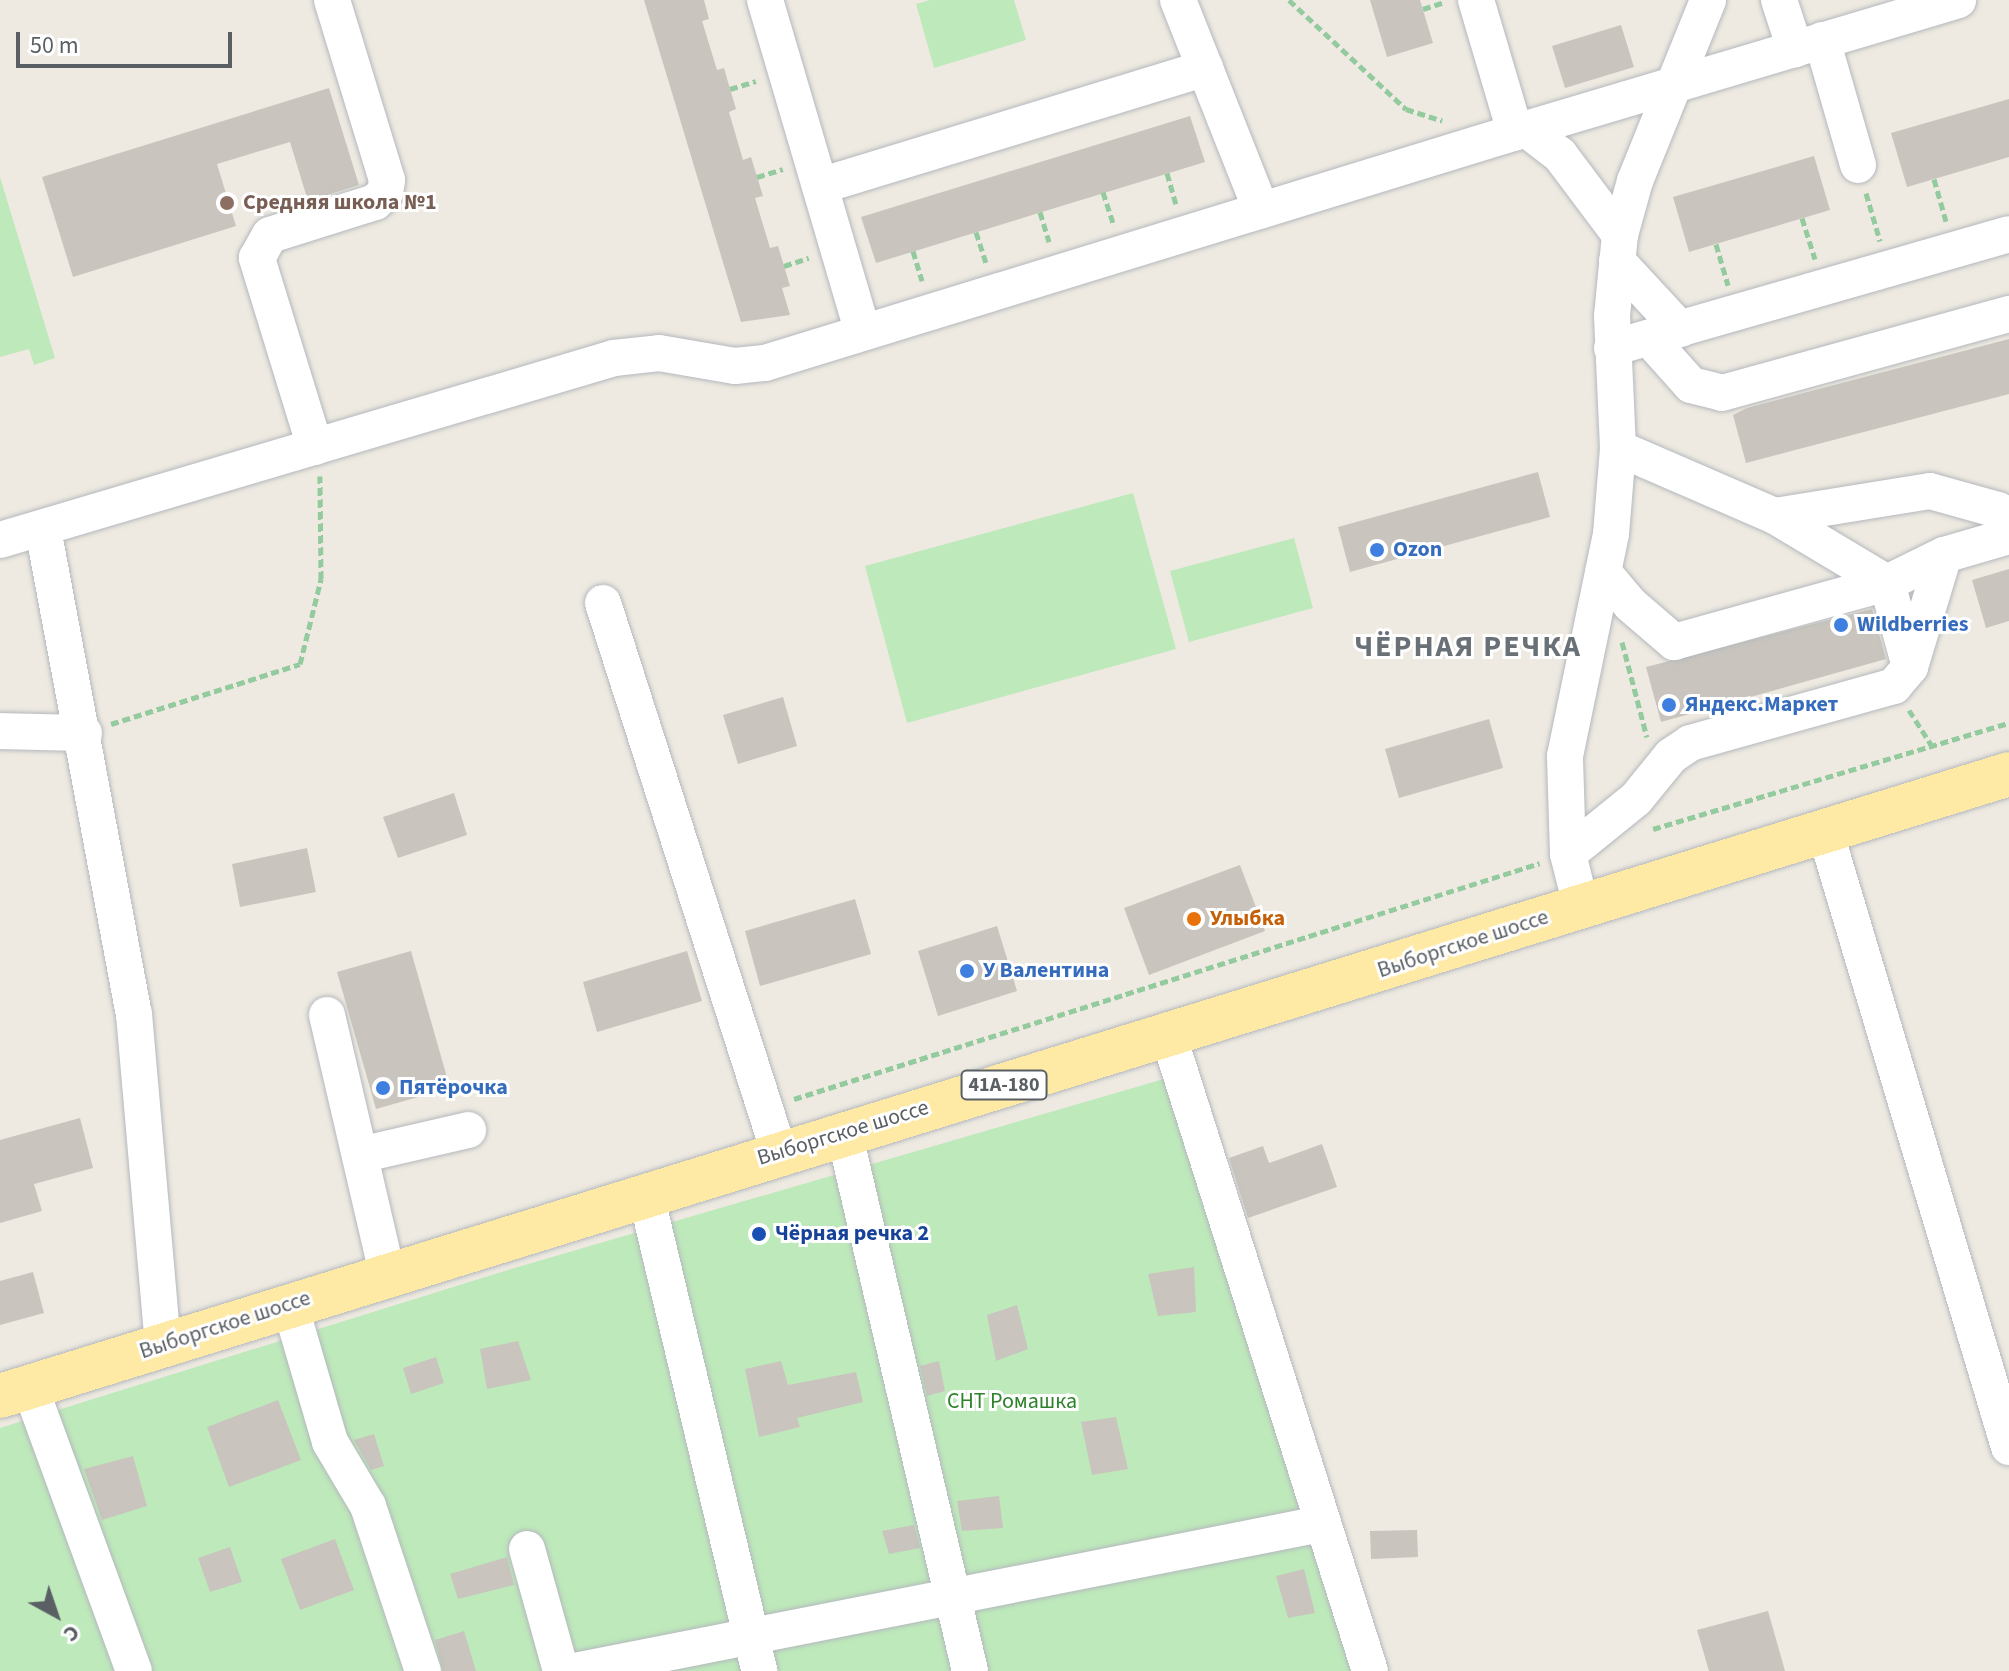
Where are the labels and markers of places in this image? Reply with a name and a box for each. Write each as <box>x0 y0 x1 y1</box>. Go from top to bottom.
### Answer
place label: Средняя школа №1 <box>243 190 437 216</box>
marker: Средняя школа №1 <box>218 194 236 212</box>
place label: Ozon <box>1393 537 1442 563</box>
marker: Ozon <box>1368 541 1386 559</box>
place label: Wildberries <box>1857 612 1969 638</box>
marker: Wildberries <box>1832 616 1850 634</box>
place label: Яндекс.Маркет <box>1685 692 1838 718</box>
marker: Яндекс.Маркет <box>1660 696 1678 714</box>
place label: Улыбка <box>1210 906 1285 932</box>
marker: Улыбка <box>1185 910 1203 928</box>
place label: У Валентина <box>983 958 1109 984</box>
marker: У Валентина <box>958 962 976 980</box>
place label: Пятёрочка <box>399 1075 508 1101</box>
marker: Пятёрочка <box>374 1079 392 1097</box>
place label: Чёрная речка 2 <box>775 1221 929 1247</box>
marker: Чёрная речка 2 <box>750 1225 768 1243</box>

